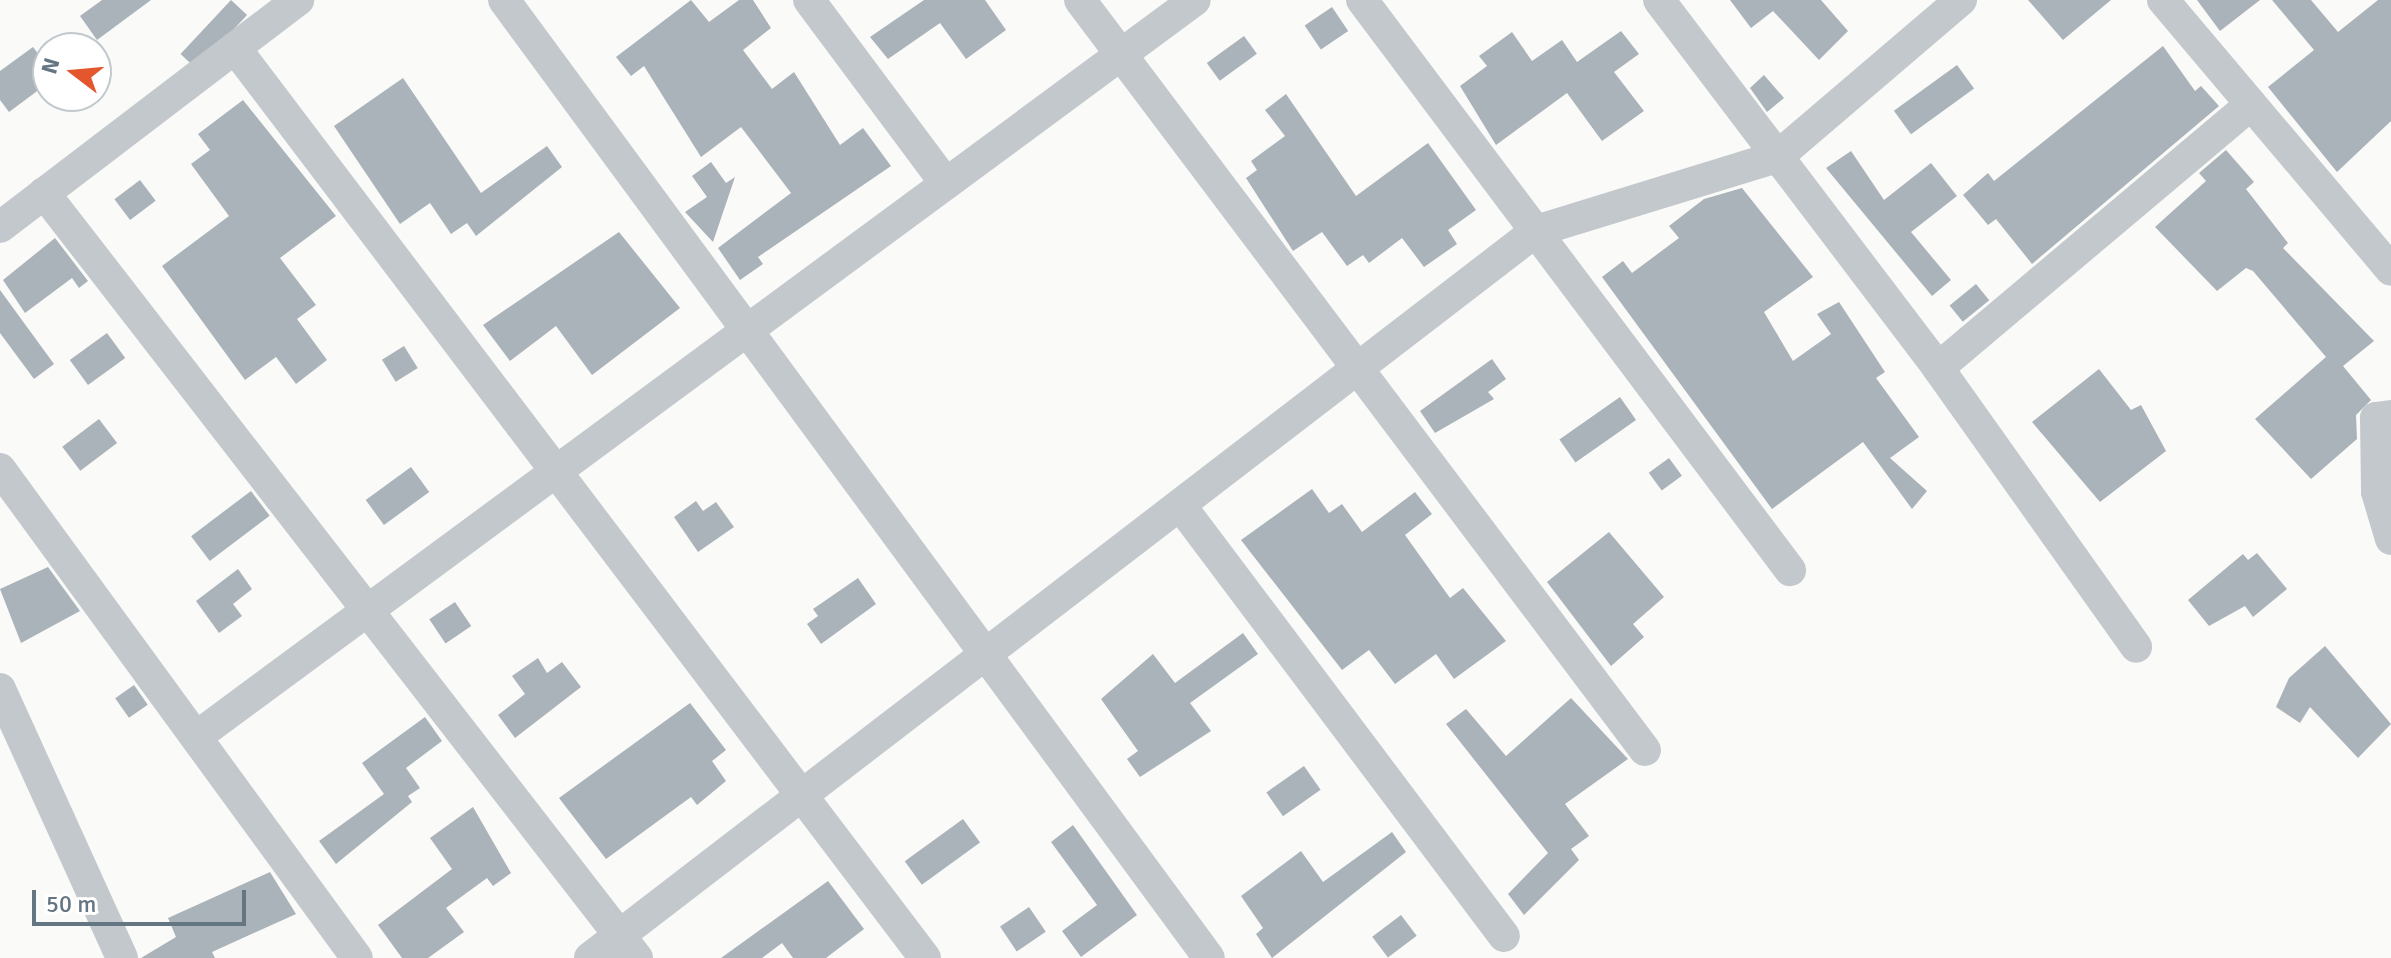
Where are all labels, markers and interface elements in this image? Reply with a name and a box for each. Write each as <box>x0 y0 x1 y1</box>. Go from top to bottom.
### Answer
north arrow <box>32 32 112 112</box>
text: N <box>35 55 65 77</box>
scale bar <box>36 874 250 924</box>
text: 50 m <box>46 889 96 919</box>

